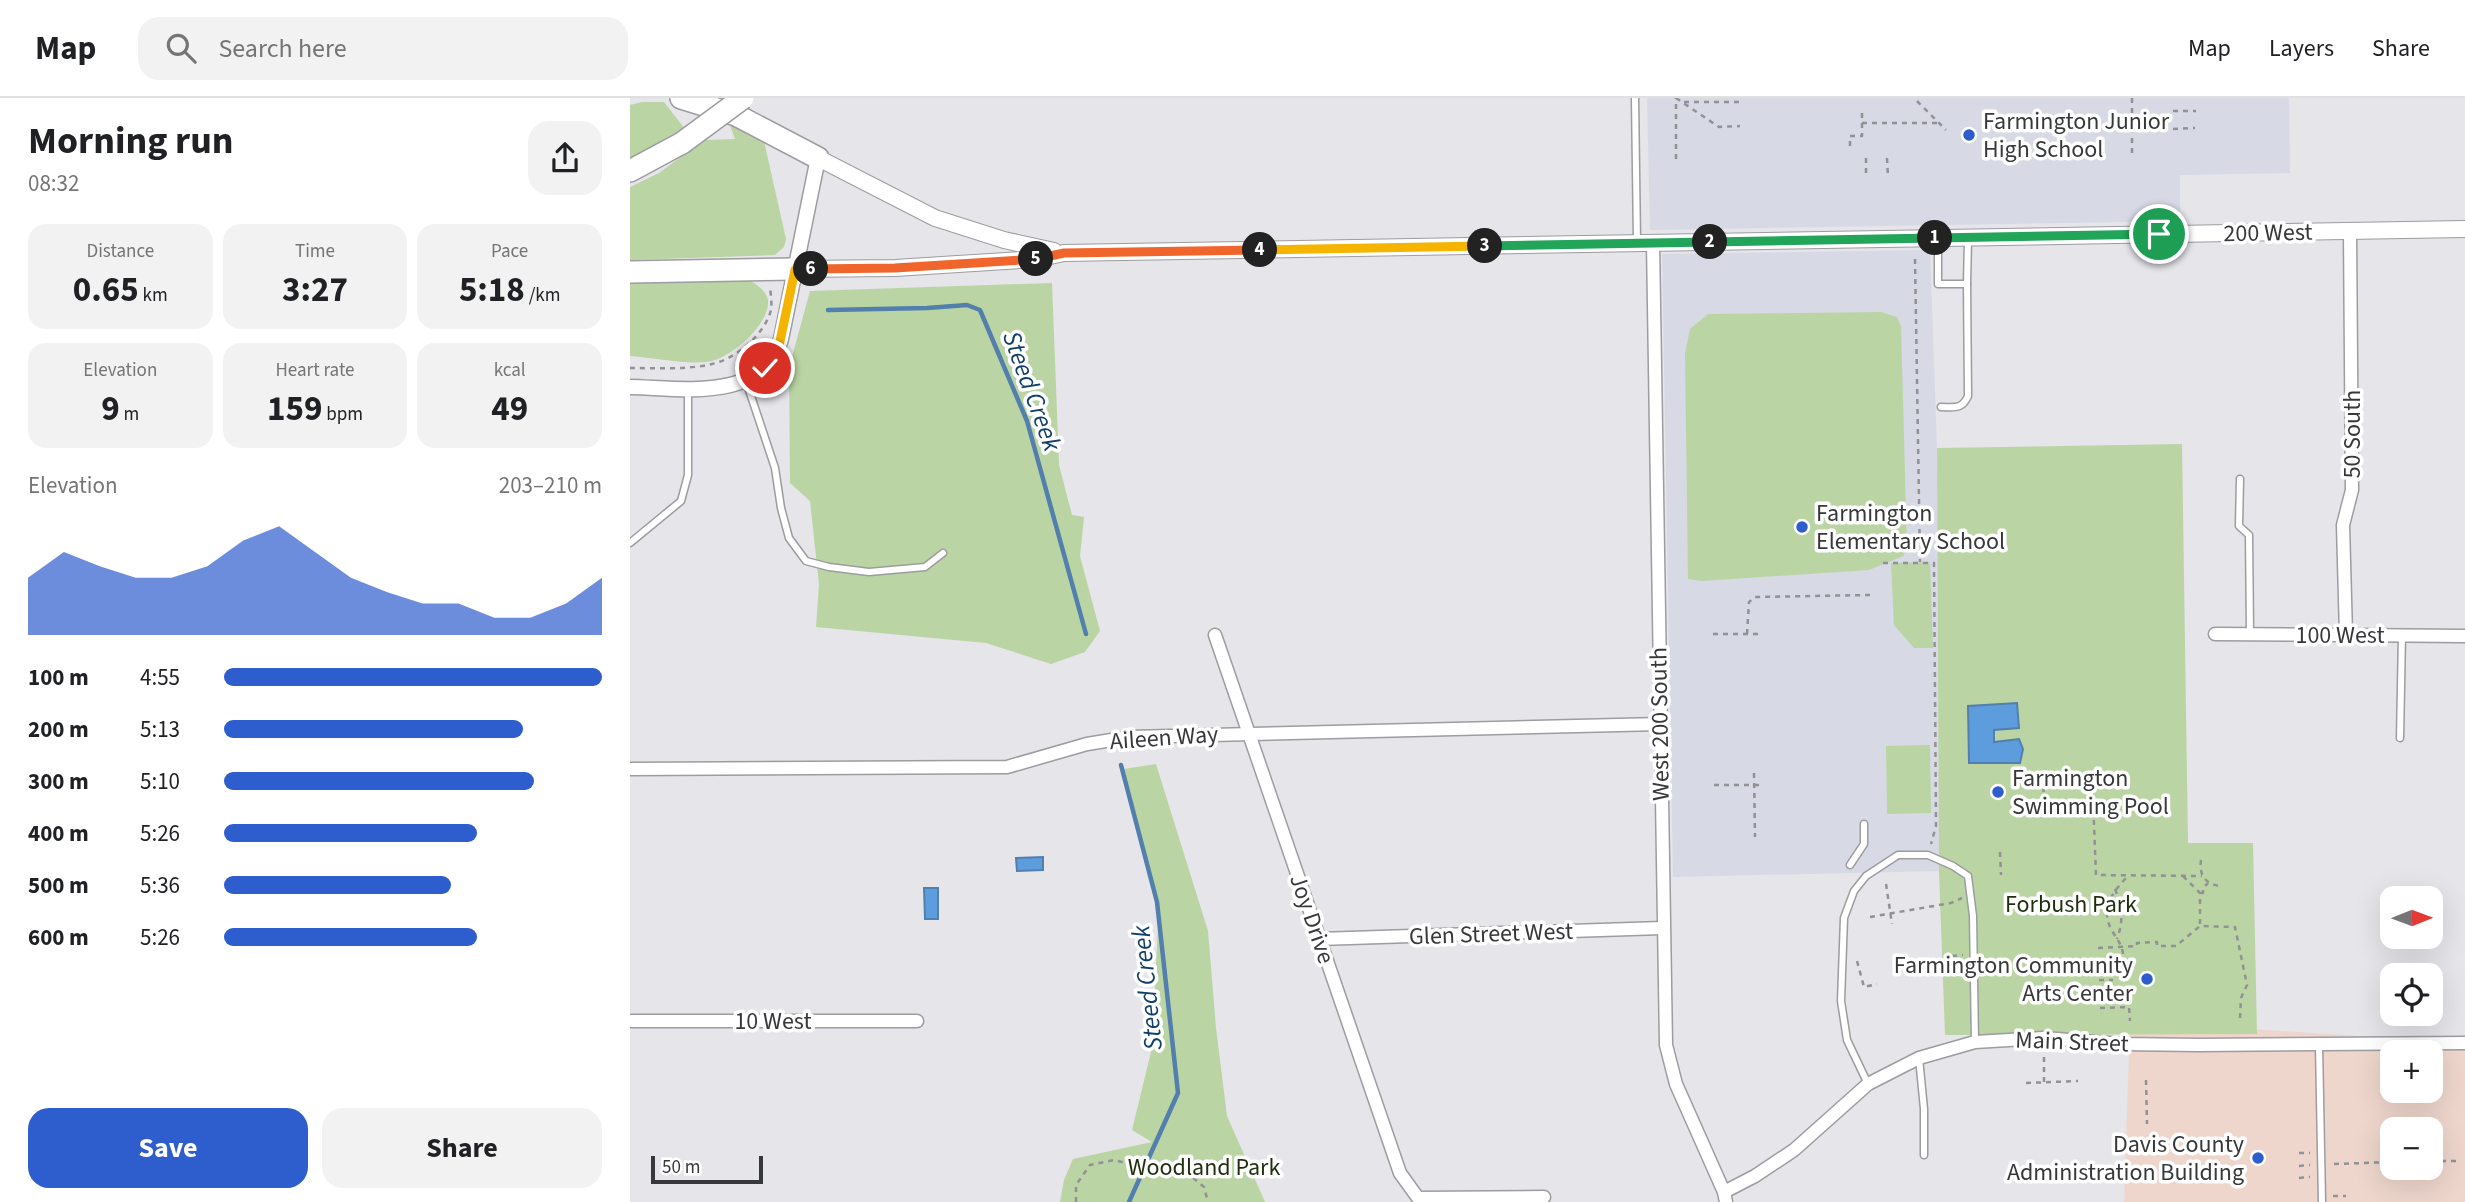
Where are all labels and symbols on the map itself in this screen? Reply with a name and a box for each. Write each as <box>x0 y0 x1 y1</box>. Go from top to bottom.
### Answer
place label: Farmington Junior High School <box>1983 104 2170 167</box>
marker: Farmington Junior High School <box>1961 127 1977 143</box>
pin <box>2129 204 2189 264</box>
street label: 200 West <box>2223 215 2313 251</box>
pin: 1 <box>1918 220 1952 256</box>
pin: 2 <box>1692 225 1728 260</box>
pin: 3 <box>1468 228 1502 264</box>
pin: 4 <box>1242 232 1278 268</box>
pin: 5 <box>1018 242 1054 276</box>
pin: 6 <box>794 252 828 286</box>
water label: Steed Creek <box>993 326 1071 457</box>
pin <box>735 338 795 398</box>
street label: 50 South <box>2335 390 2370 478</box>
place label: Farmington Elementary School <box>1816 496 2005 559</box>
marker: Farmington Elementary School <box>1794 519 1810 535</box>
street label: 100 West <box>2295 618 2385 653</box>
street label: West 200 South <box>1641 647 1679 801</box>
street label: Aileen Way <box>1109 717 1219 759</box>
place label: Farmington Swimming Pool <box>2012 761 2169 824</box>
marker: Farmington Swimming Pool <box>1990 784 2006 800</box>
street label: Joy Drive <box>1280 870 1344 968</box>
north arrow <box>2380 886 2443 948</box>
park label: Forbush Park <box>2005 887 2137 922</box>
street label: Glen Street West <box>1408 914 1574 954</box>
water label: Steed Creek <box>1122 923 1172 1052</box>
place label: Farmington Community Arts Center <box>1894 948 2134 1011</box>
marker: Farmington Community Arts Center <box>2139 971 2155 987</box>
street label: 10 West <box>734 1004 812 1039</box>
street label: Main Street <box>2015 1023 2129 1061</box>
place label: Davis County Administration Building <box>2007 1127 2244 1190</box>
park label: Woodland Park <box>1128 1150 1280 1185</box>
marker: Davis County Administration Building <box>2250 1150 2266 1166</box>
scale bar <box>651 1153 763 1185</box>

